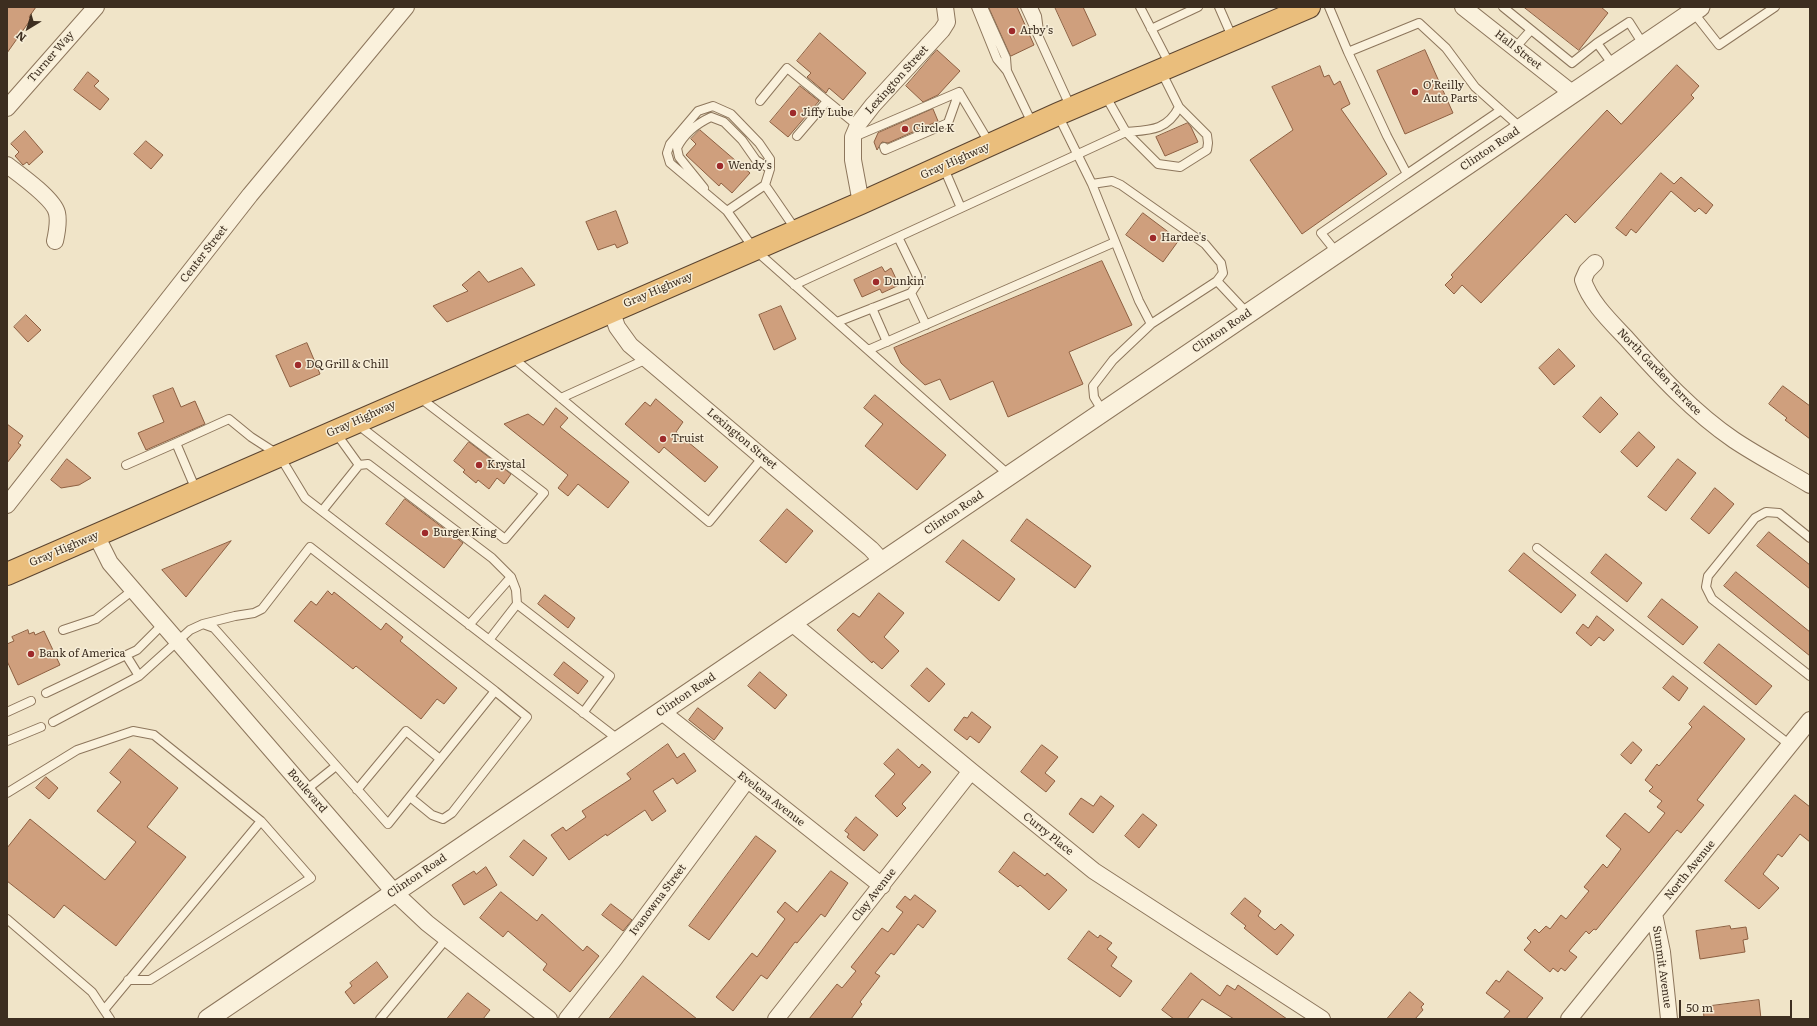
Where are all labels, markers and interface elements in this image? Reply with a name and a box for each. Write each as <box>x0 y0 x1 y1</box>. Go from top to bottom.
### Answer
north arrow <box>8 8 48 48</box>
place label: Arby's <box>1020 24 1053 38</box>
marker: Arby's <box>1007 26 1017 36</box>
street label: Hall Street <box>1492 27 1544 73</box>
text: N <box>12 28 29 47</box>
street label: Turner Way <box>25 29 77 85</box>
street label: Lexington Street <box>863 43 931 117</box>
place label: O'Reilly Auto Parts <box>1423 79 1477 105</box>
marker: O'Reilly Auto Parts <box>1410 87 1420 97</box>
place label: Jiffy Lube <box>801 106 853 120</box>
marker: Jiffy Lube <box>788 108 798 118</box>
place label: Circle K <box>913 122 955 136</box>
marker: Circle K <box>900 124 910 134</box>
street label: Clinton Road <box>1458 124 1522 174</box>
street label: Gray Highway <box>918 140 992 182</box>
place label: Wendy's <box>728 159 772 173</box>
marker: Wendy's <box>715 161 725 171</box>
street label: Center Street <box>178 223 230 285</box>
place label: Hardee's <box>1161 231 1206 245</box>
marker: Hardee's <box>1148 233 1158 243</box>
street label: Gray Highway <box>621 269 695 311</box>
place label: Dunkin' <box>884 275 926 289</box>
marker: Dunkin' <box>871 277 881 287</box>
street label: Clinton Road <box>1190 306 1254 356</box>
street label: North Garden Terrace <box>1614 326 1704 418</box>
place label: DQ Grill & Chill <box>306 358 389 372</box>
marker: DQ Grill & Chill <box>293 360 303 370</box>
street label: Gray Highway <box>324 398 398 440</box>
street label: Lexington Street <box>704 406 780 472</box>
place label: Truist <box>671 432 704 446</box>
marker: Truist <box>658 434 668 444</box>
place label: Krystal <box>487 458 525 472</box>
marker: Krystal <box>474 460 484 470</box>
street label: Clinton Road <box>922 488 986 538</box>
place label: Burger King <box>433 526 497 540</box>
street label: Gray Highway <box>27 528 101 570</box>
marker: Burger King <box>420 528 430 538</box>
place label: Bank of America <box>39 647 126 661</box>
marker: Bank of America <box>26 649 36 659</box>
street label: Clinton Road <box>654 670 718 720</box>
street label: Boulevard <box>284 766 330 816</box>
street label: Evelena Avenue <box>735 769 807 829</box>
street label: Curry Place <box>1020 810 1076 858</box>
street label: North Avenue <box>1662 838 1718 902</box>
street label: Clinton Road <box>385 851 449 901</box>
street label: Ivanowna Street <box>627 862 689 938</box>
street label: Clay Avenue <box>849 866 899 924</box>
street label: Summit Avenue <box>1650 925 1674 1009</box>
scale bar <box>1681 992 1794 1018</box>
text: 50 m <box>1686 998 1713 1016</box>

